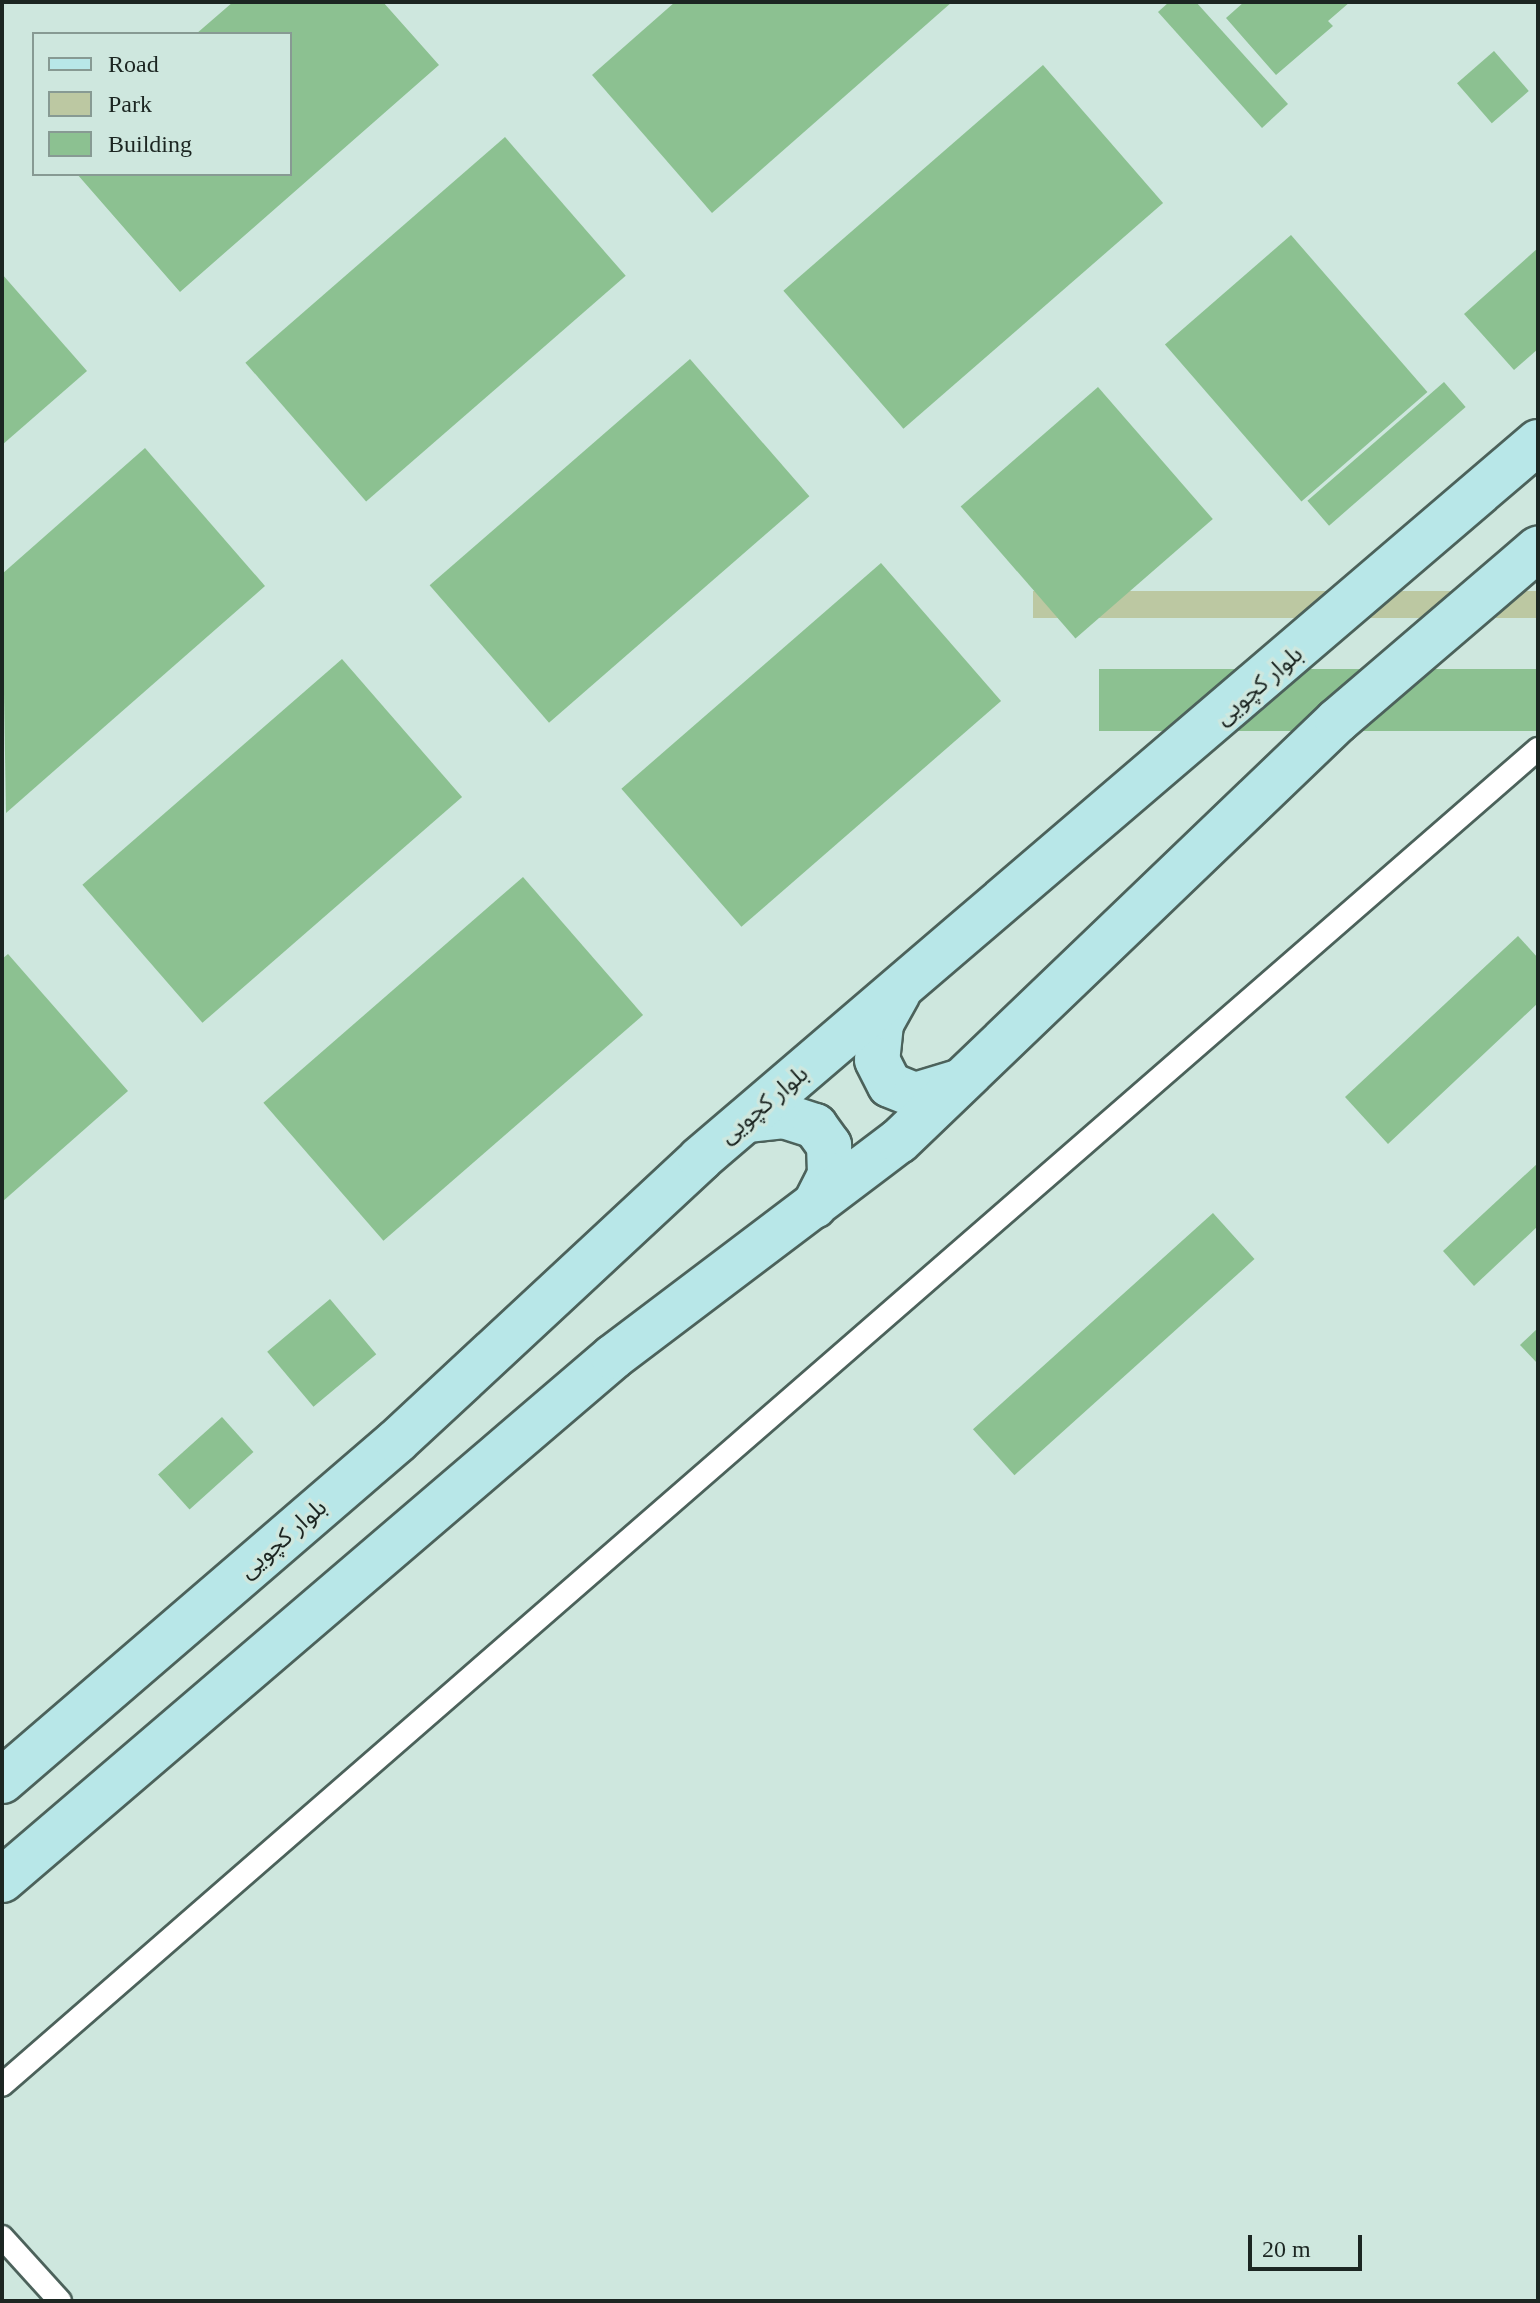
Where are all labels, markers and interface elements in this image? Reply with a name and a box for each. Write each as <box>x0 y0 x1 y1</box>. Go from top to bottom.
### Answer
legend <box>32 32 292 176</box>
text: Road <box>108 51 159 77</box>
text: Park <box>108 91 152 117</box>
text: Building <box>108 131 192 157</box>
street label: بلوار کچویی <box>1209 640 1309 732</box>
street label: بلوار کچویی <box>714 1060 814 1150</box>
street label: بلوار کچویی <box>233 1493 333 1585</box>
scale bar <box>1252 2219 1366 2269</box>
text: 20 m <box>1262 2236 1311 2262</box>

